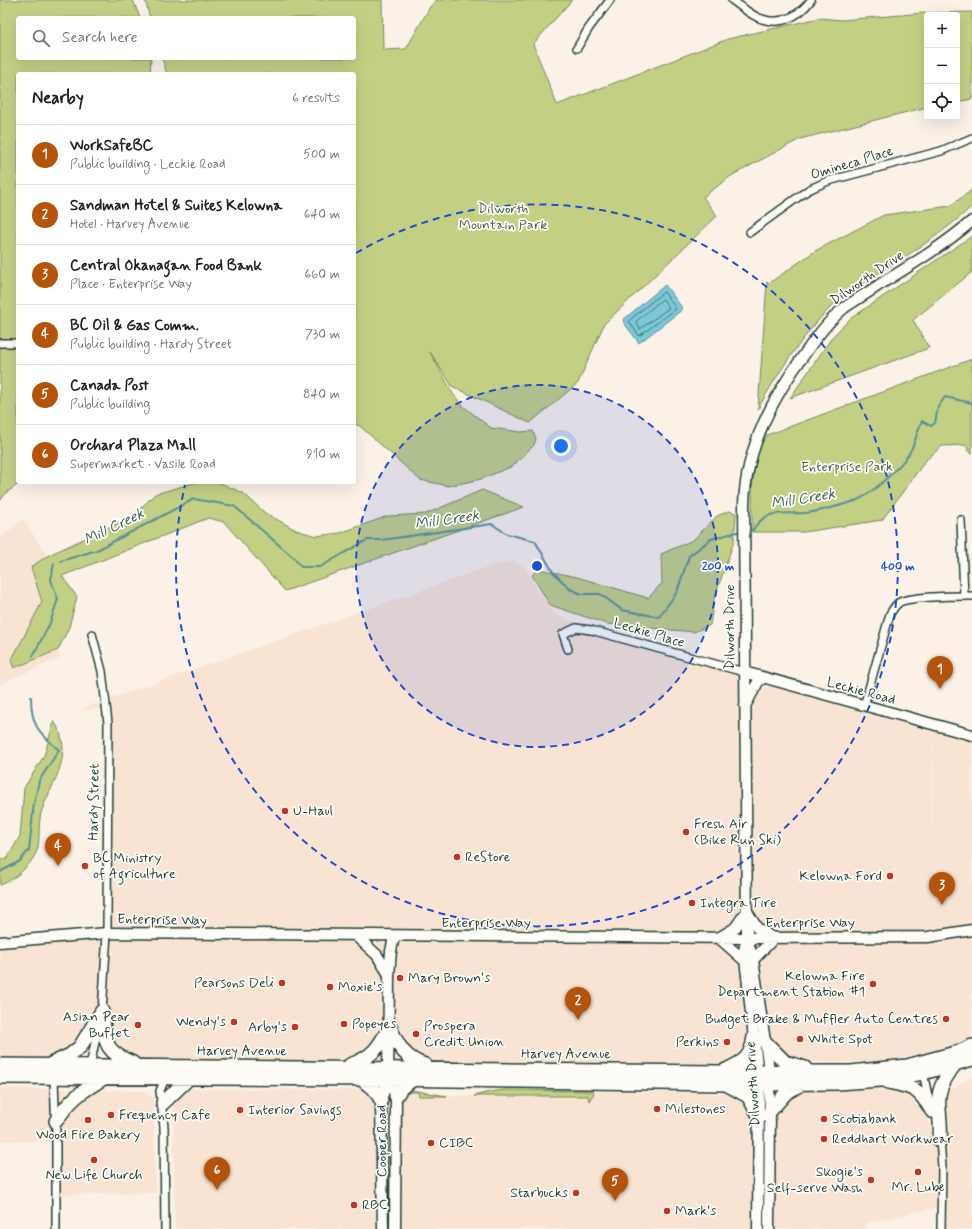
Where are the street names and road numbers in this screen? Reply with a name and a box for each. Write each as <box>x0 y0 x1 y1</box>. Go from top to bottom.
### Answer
street label: Omineca Place <box>808 142 896 184</box>
street label: Dilworth Drive <box>827 247 907 309</box>
street label: Dilworth Drive <box>721 584 739 670</box>
street label: Leckie Place <box>611 614 687 652</box>
street label: Leckie Road <box>825 673 897 709</box>
street label: Hardy Street <box>84 763 104 841</box>
street label: Enterprise Way <box>117 910 207 930</box>
street label: Enterprise Way <box>441 914 531 932</box>
street label: Enterprise Way <box>765 914 855 932</box>
street label: Dilworth Drive <box>742 1041 764 1127</box>
street label: Harvey Avenue <box>197 1042 287 1060</box>
street label: Harvey Avenue <box>521 1045 611 1063</box>
street label: Cooper Road <box>373 1105 391 1177</box>

